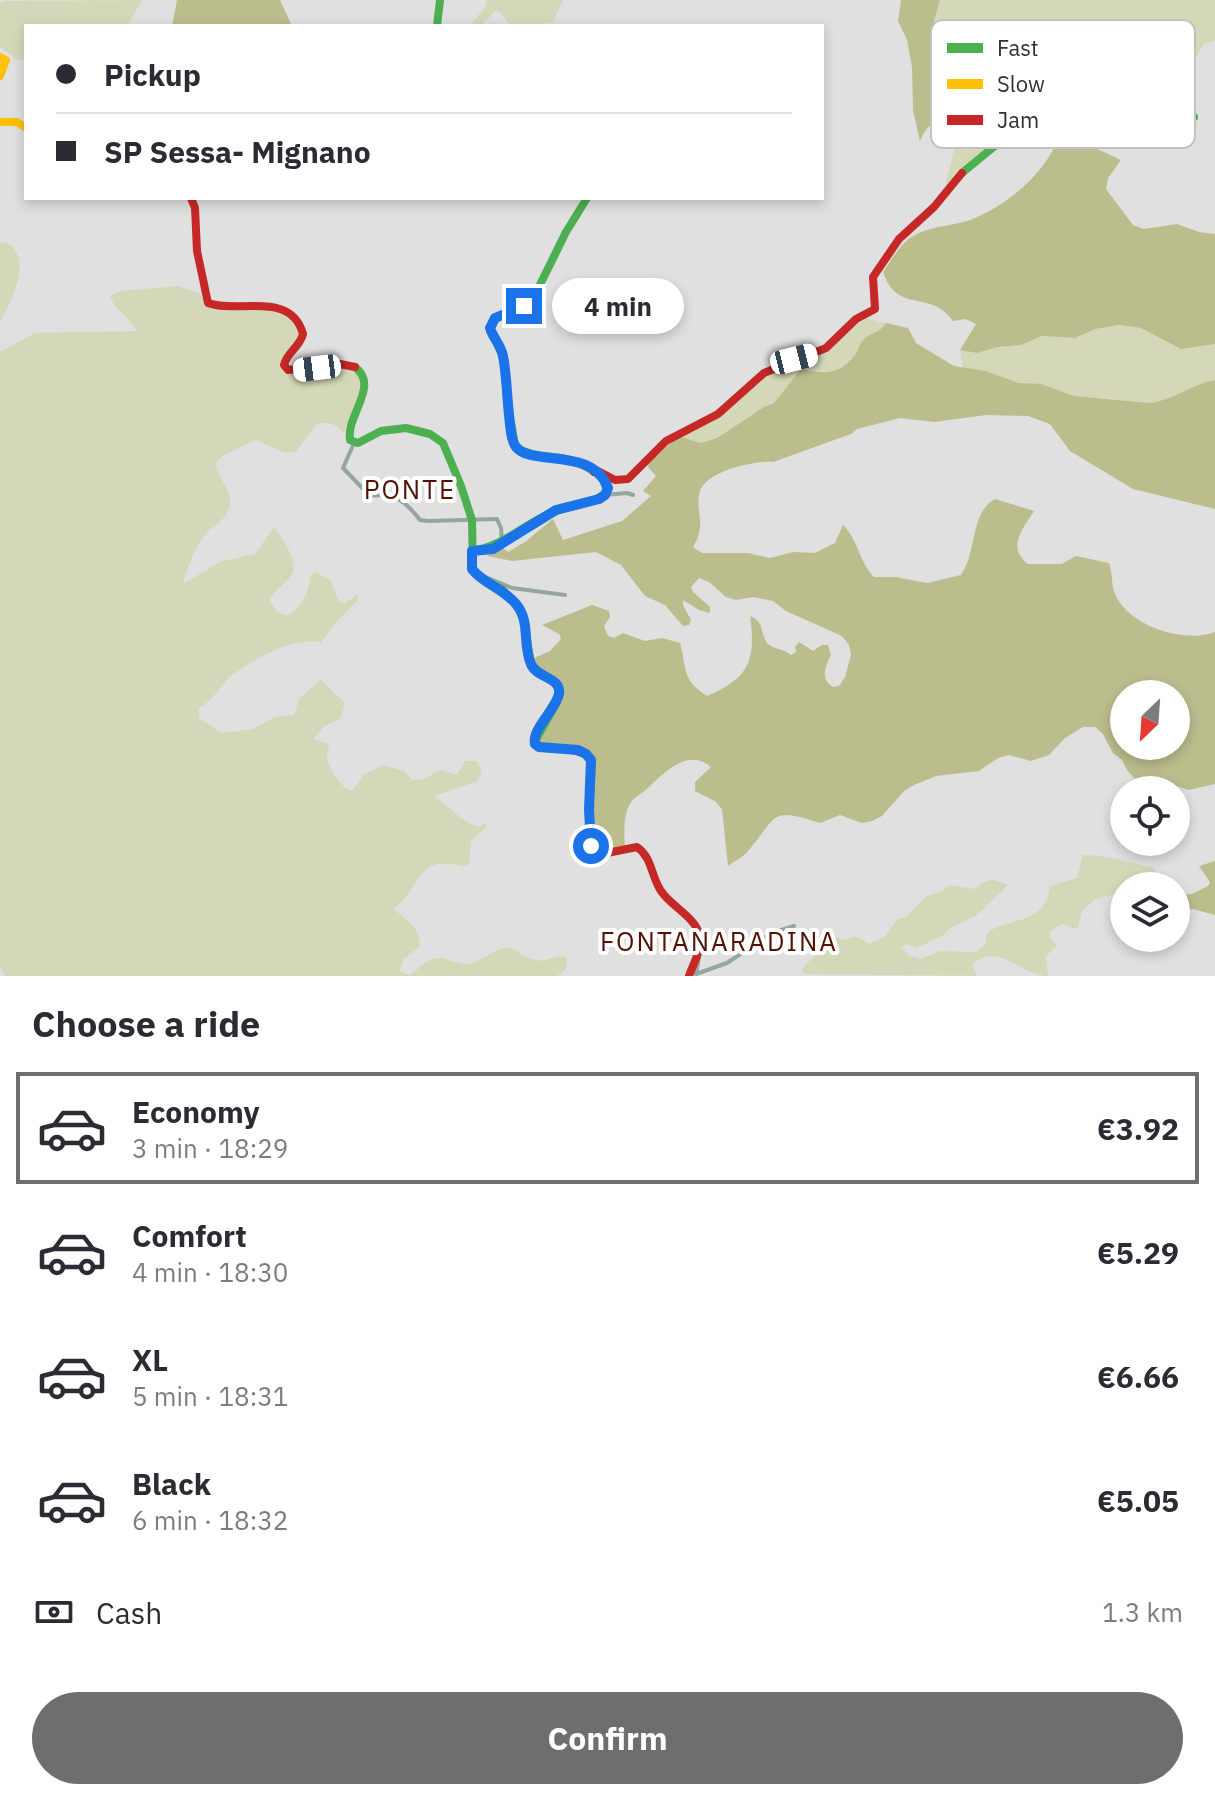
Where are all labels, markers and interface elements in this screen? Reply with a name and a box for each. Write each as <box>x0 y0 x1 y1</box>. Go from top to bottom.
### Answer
legend <box>931 20 1195 148</box>
text: Fast <box>997 33 1038 62</box>
text: Pickup <box>104 55 201 94</box>
text: Slow <box>997 69 1045 98</box>
text: Jam <box>997 105 1039 134</box>
text: SP Sessa- Mignano <box>104 132 371 171</box>
callout: 4 min <box>552 278 684 334</box>
route end <box>506 288 542 324</box>
text: 4 min <box>584 289 652 323</box>
car <box>768 342 820 376</box>
car <box>292 353 342 383</box>
district label: PONTE <box>364 472 456 506</box>
north arrow <box>1110 680 1190 760</box>
map controls <box>1110 680 1190 952</box>
button: locate <box>1110 776 1190 856</box>
route start <box>573 828 609 864</box>
button: layers <box>1110 872 1190 952</box>
district label: FONTANARADINA <box>600 924 838 958</box>
text: Choose a ride <box>32 1000 260 1047</box>
icon: car <box>36 1092 108 1164</box>
text: Economy <box>132 1092 260 1131</box>
text: €3.92 <box>1097 1109 1179 1148</box>
text: 3 min · 18:29 <box>132 1131 288 1165</box>
icon: car <box>36 1216 108 1288</box>
text: Comfort <box>132 1216 247 1255</box>
text: €5.29 <box>1097 1233 1179 1272</box>
text: 4 min · 18:30 <box>132 1255 288 1289</box>
icon: car <box>36 1340 108 1412</box>
text: XL <box>132 1340 168 1379</box>
text: €6.66 <box>1097 1357 1179 1396</box>
text: 5 min · 18:31 <box>132 1379 288 1413</box>
icon: car <box>36 1464 108 1536</box>
text: Black <box>132 1464 211 1503</box>
text: €5.05 <box>1097 1481 1179 1520</box>
text: 6 min · 18:32 <box>132 1503 288 1537</box>
icon: cash <box>32 1590 76 1634</box>
text: Cash <box>96 1593 162 1632</box>
text: 1.3 km <box>1102 1595 1183 1629</box>
button: Confirm <box>32 1692 1183 1784</box>

